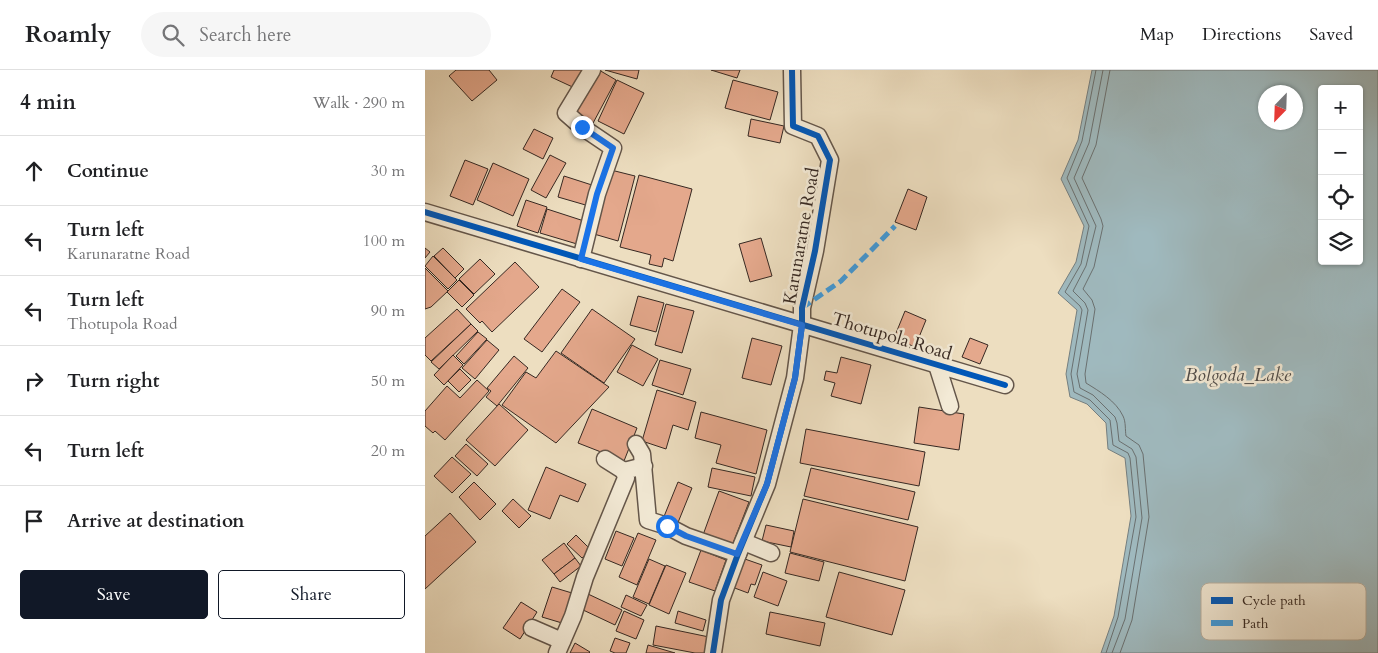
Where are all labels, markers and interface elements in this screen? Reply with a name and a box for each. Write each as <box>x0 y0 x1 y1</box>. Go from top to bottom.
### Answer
search box <box>141 12 491 57</box>
text: Roamly <box>25 18 111 51</box>
icon: search <box>159 21 187 49</box>
text: Search here <box>199 22 291 48</box>
text: Map <box>1140 22 1174 47</box>
text: Directions <box>1202 22 1281 47</box>
text: Saved <box>1309 22 1353 47</box>
north arrow <box>1258 85 1303 130</box>
map controls <box>1318 85 1363 265</box>
button: + <box>1318 85 1363 130</box>
text: 4 min <box>20 88 76 117</box>
text: Walk · 290 m <box>313 92 405 114</box>
route end <box>571 116 594 139</box>
button: − <box>1318 130 1363 175</box>
icon: ahead <box>20 157 48 185</box>
text: Continue <box>67 158 149 184</box>
text: 30 m <box>371 160 405 182</box>
street label: Karunaratne Road <box>777 165 826 306</box>
button: locate <box>1318 175 1363 220</box>
text: Turn left <box>67 217 144 243</box>
button: layers <box>1318 220 1363 265</box>
icon: left <box>20 227 48 255</box>
text: 100 m <box>363 230 405 252</box>
text: Karunaratne Road <box>67 243 190 265</box>
text: Turn left <box>67 287 144 313</box>
icon: left <box>20 297 48 325</box>
text: 90 m <box>371 300 405 322</box>
street label: Thotupola Road <box>829 306 955 367</box>
text: Thotupola Road <box>67 313 178 335</box>
water label: Bolgoda_Lake <box>1185 362 1292 388</box>
icon: right <box>20 367 48 395</box>
text: Turn right <box>67 368 159 394</box>
text: 50 m <box>371 370 405 392</box>
icon: left <box>20 437 48 465</box>
text: Turn left <box>67 438 144 464</box>
text: 20 m <box>371 440 405 462</box>
icon: arrive <box>20 507 48 535</box>
text: Arrive at destination <box>67 508 244 534</box>
route start <box>656 515 679 538</box>
button: Save <box>20 570 208 619</box>
button: Share <box>218 570 405 619</box>
legend <box>1201 583 1366 640</box>
text: Cycle path <box>1242 591 1306 610</box>
text: Path <box>1242 614 1269 633</box>

